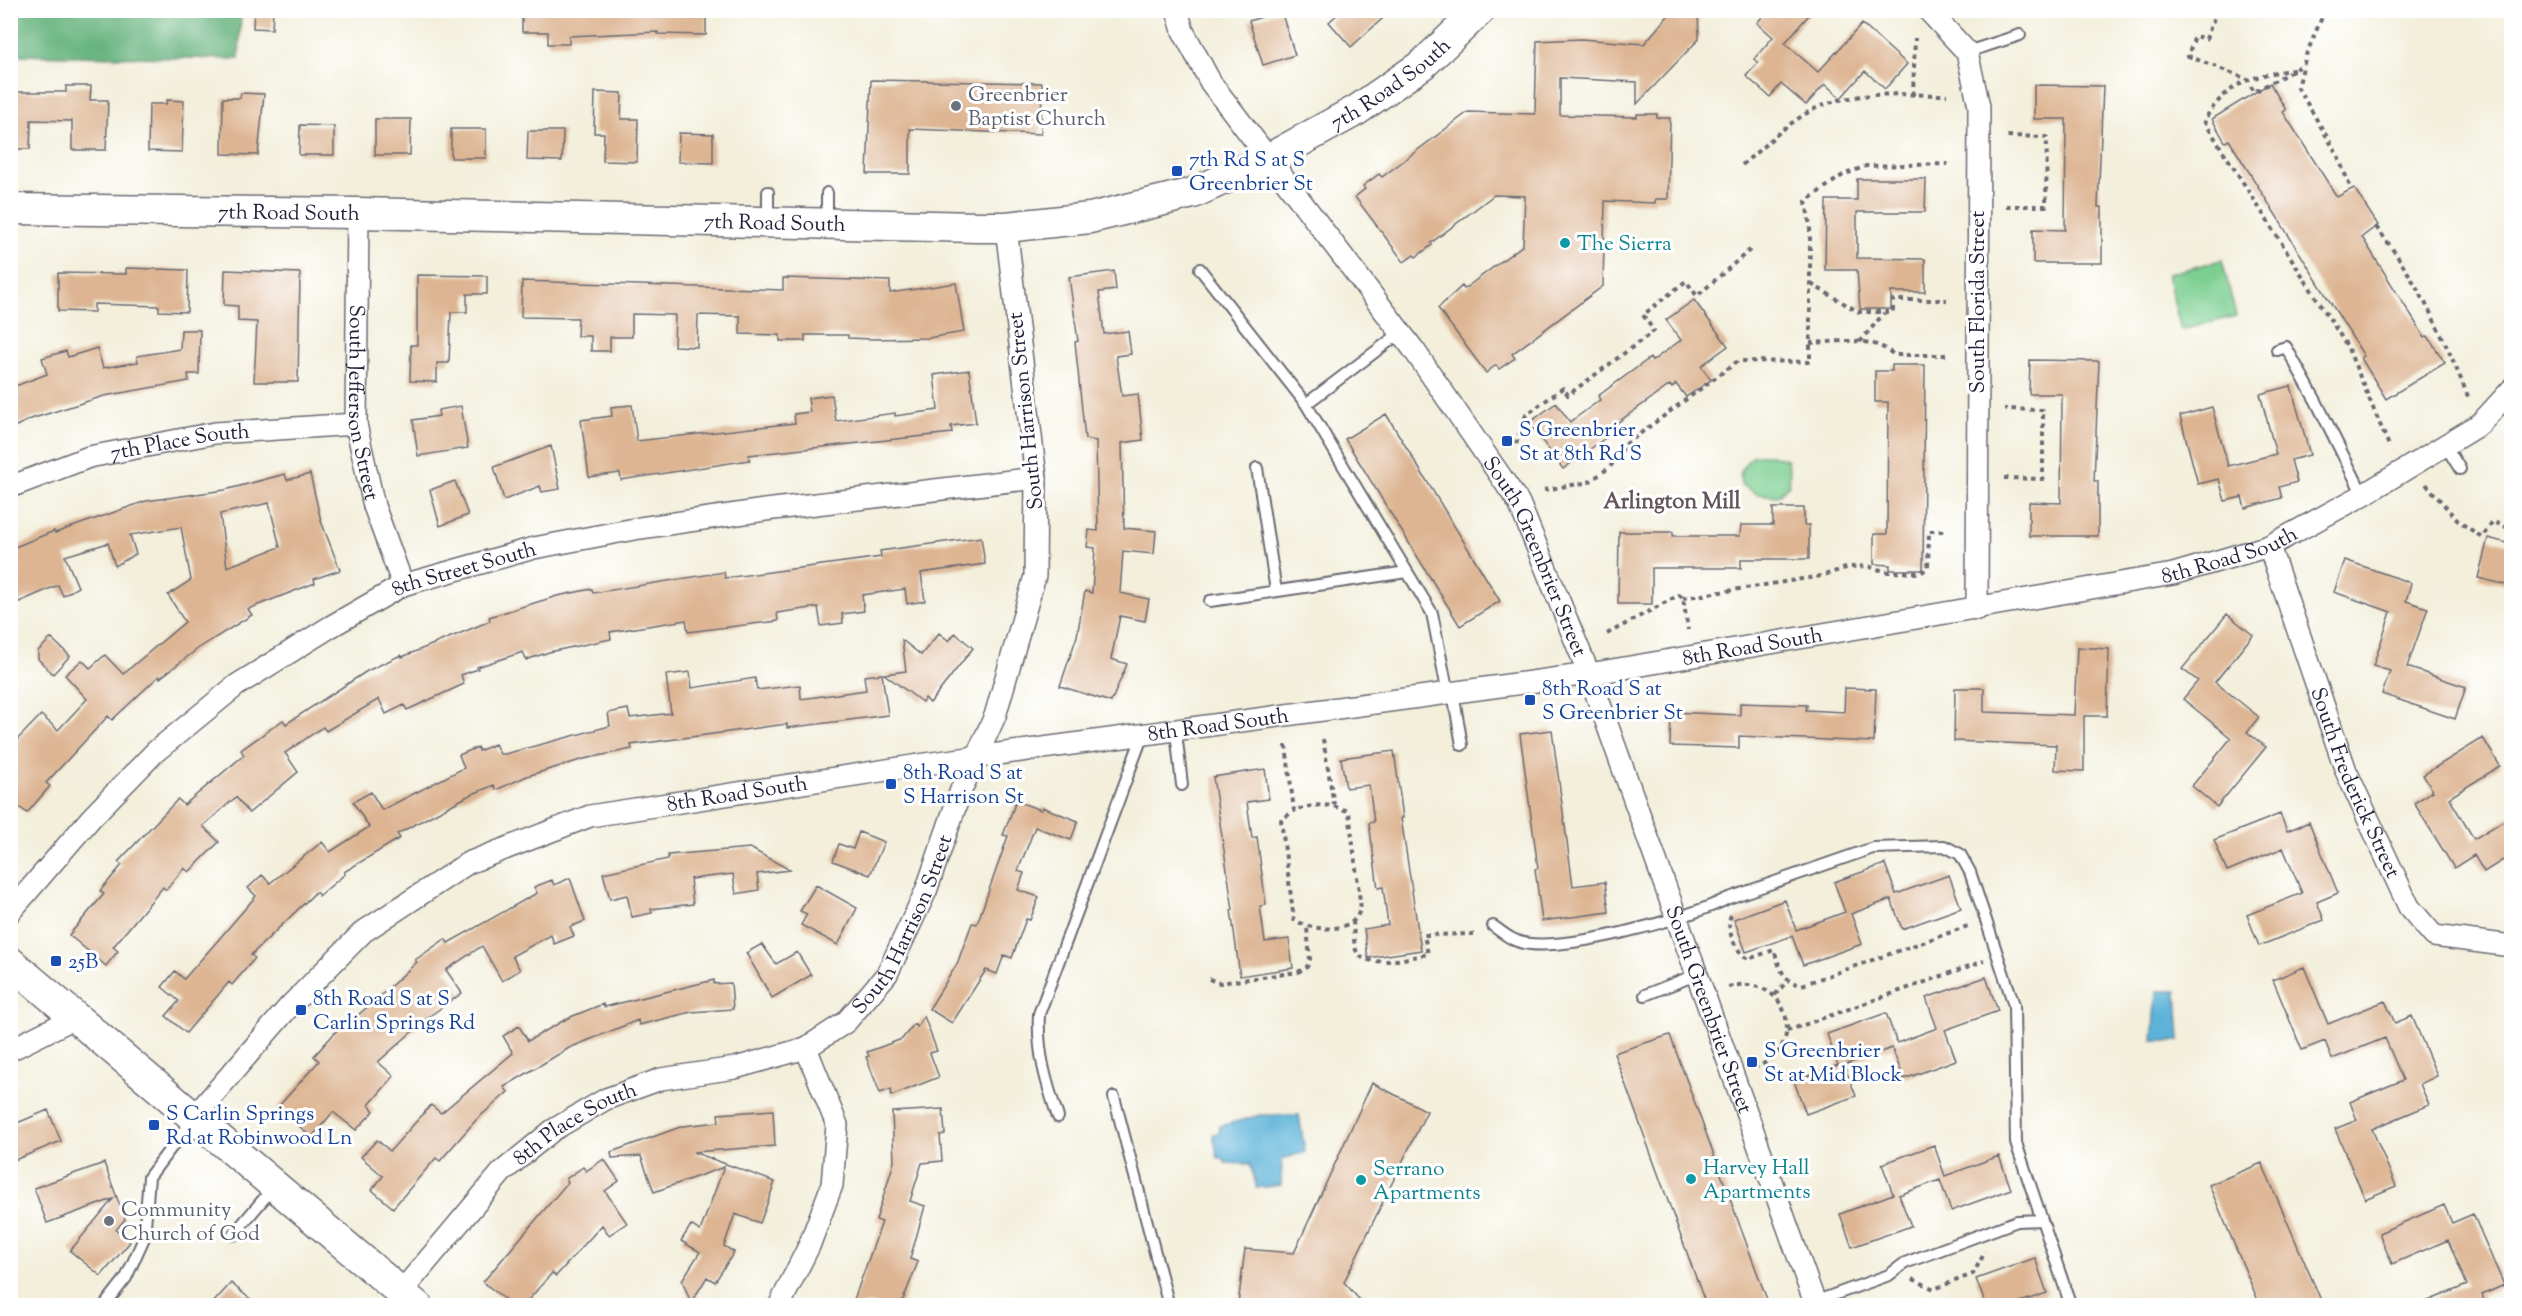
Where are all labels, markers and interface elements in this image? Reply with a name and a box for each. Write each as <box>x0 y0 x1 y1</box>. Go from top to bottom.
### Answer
street label: 7th Road South <box>1326 32 1459 139</box>
place label: Greenbrier Baptist Church <box>968 81 1106 135</box>
marker: Greenbrier Baptist Church <box>949 99 963 113</box>
place label: 7th Rd S at S Greenbrier St <box>1189 146 1313 200</box>
marker: 7th Rd S at S Greenbrier St <box>1170 164 1184 178</box>
street label: 7th Road South <box>218 198 360 230</box>
street label: 7th Road South <box>704 208 846 241</box>
street label: South Florida Street <box>1964 211 1994 393</box>
place label: The Sierra <box>1577 230 1672 260</box>
marker: The Sierra <box>1558 236 1572 250</box>
street label: South Jefferson Street <box>338 304 385 503</box>
street label: South Harrison Street <box>1002 310 1052 511</box>
place label: S Greenbrier St at 8th Rd S <box>1519 416 1642 470</box>
street label: 7th Place South <box>108 418 251 470</box>
marker: S Greenbrier St at 8th Rd S <box>1500 434 1514 448</box>
street label: South Greenbrier Street <box>1474 451 1593 662</box>
district label: Arlington Mill <box>1603 487 1742 519</box>
street label: 8th Road South <box>2159 520 2304 593</box>
street label: 8th Street South <box>387 535 540 605</box>
street label: 8th Road South <box>1680 621 1825 675</box>
place label: 8th Road S at S Greenbrier St <box>1542 675 1683 729</box>
street label: South Frederick Street <box>2301 684 2407 884</box>
marker: 8th Road S at S Greenbrier St <box>1523 693 1537 707</box>
street label: 8th Road South <box>1146 702 1291 751</box>
place label: 8th Road S at S Harrison St <box>903 759 1024 813</box>
street label: 8th Road South <box>665 769 810 821</box>
marker: 8th Road S at S Harrison St <box>884 777 898 791</box>
street label: South Harrison Street <box>846 831 961 1022</box>
street label: South Greenbrier Street <box>1657 902 1759 1118</box>
place label: 25B <box>68 948 98 978</box>
marker: 25B <box>49 954 63 968</box>
place label: 8th Road S at S Carlin Springs Rd <box>313 985 475 1039</box>
marker: 8th Road S at S Carlin Springs Rd <box>294 1003 308 1017</box>
place label: S Greenbrier St at Mid Block <box>1764 1037 1902 1091</box>
marker: S Greenbrier St at Mid Block <box>1745 1055 1759 1069</box>
street label: 8th Place South <box>508 1076 642 1174</box>
place label: S Carlin Springs Rd at Robinwood Ln <box>166 1100 352 1154</box>
marker: S Carlin Springs Rd at Robinwood Ln <box>147 1118 161 1132</box>
place label: Harvey Hall Apartments <box>1703 1154 1811 1208</box>
place label: Serrano Apartments <box>1373 1155 1481 1209</box>
marker: Harvey Hall Apartments <box>1684 1172 1698 1186</box>
marker: Serrano Apartments <box>1354 1173 1368 1187</box>
place label: Community Church of God <box>121 1196 260 1250</box>
marker: Community Church of God <box>102 1214 116 1228</box>

